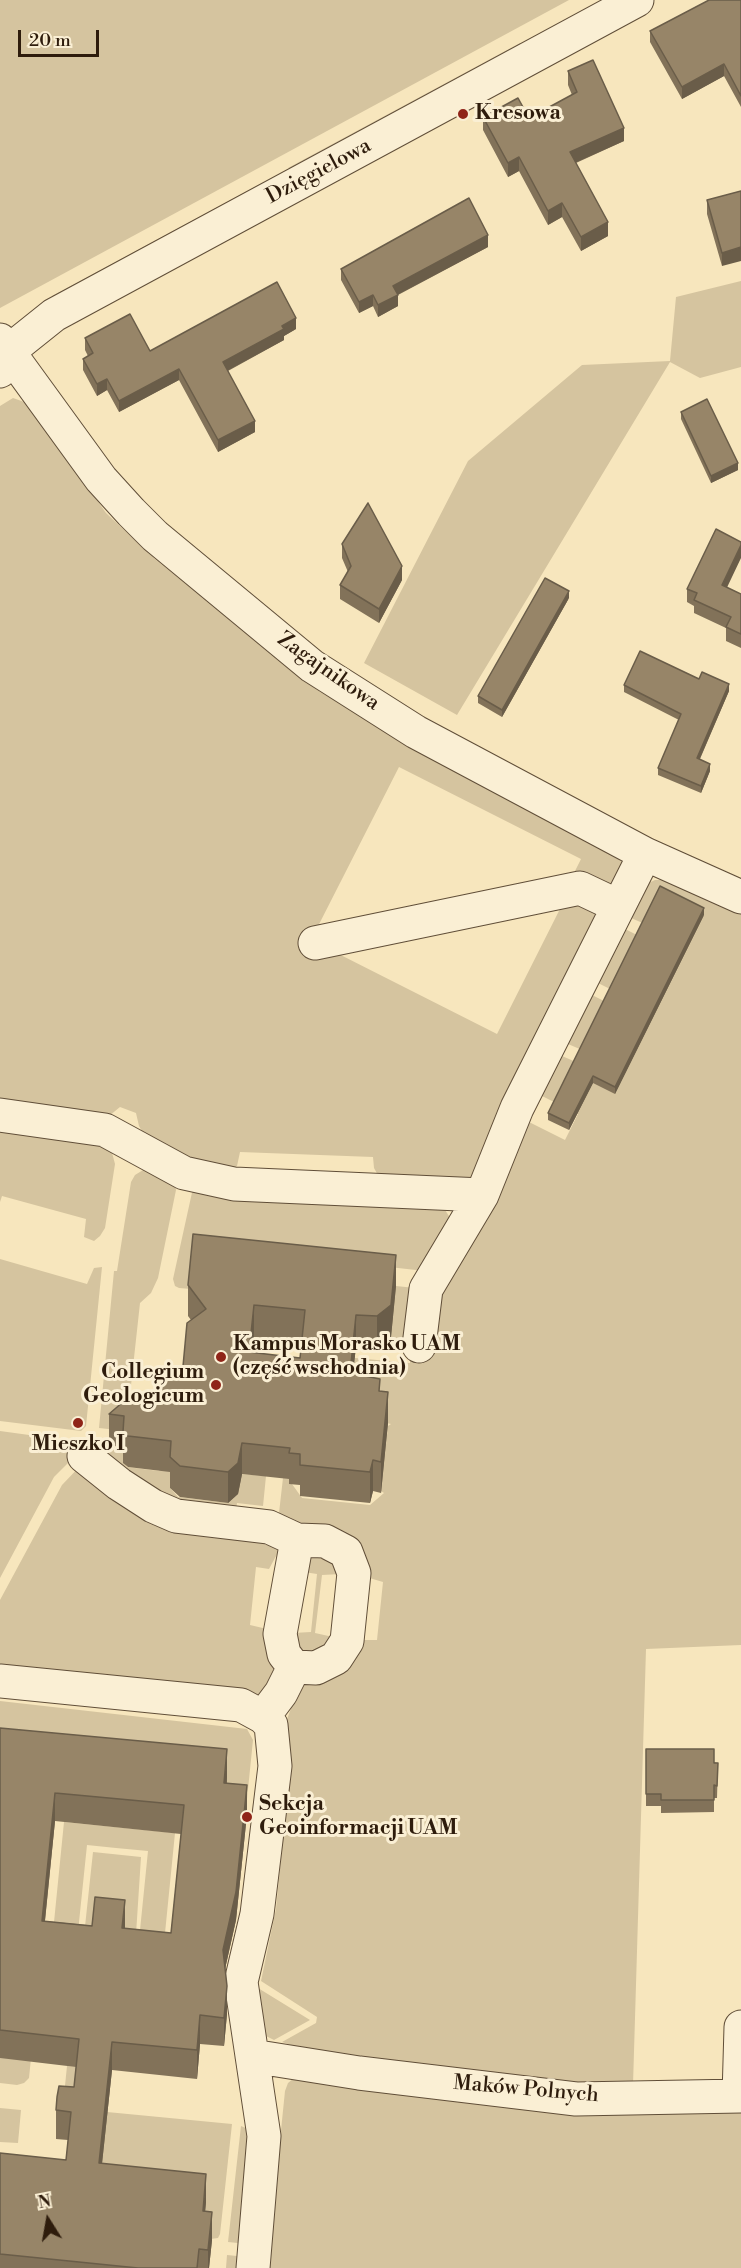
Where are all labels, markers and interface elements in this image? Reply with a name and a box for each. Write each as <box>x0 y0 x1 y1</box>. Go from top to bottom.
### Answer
scale bar <box>21 18 102 56</box>
text: 20 m <box>29 29 71 52</box>
place label: Kresowa <box>475 101 561 127</box>
marker: Kresowa <box>456 107 470 121</box>
street label: Dzięgielowa <box>262 134 376 210</box>
street label: Zagajnikowa <box>272 627 384 717</box>
place label: Kampus Morasko UAM (część wschodnia) <box>233 1332 460 1382</box>
marker: Kampus Morasko UAM (część wschodnia) <box>214 1350 228 1364</box>
place label: Collegium Geologicum <box>83 1360 204 1410</box>
marker: Collegium Geologicum <box>209 1378 223 1392</box>
marker: Mieszko I <box>71 1416 85 1430</box>
place label: Mieszko I <box>31 1432 125 1458</box>
place label: Sekcja Geoinformacji UAM <box>259 1792 457 1842</box>
marker: Sekcja Geoinformacji UAM <box>240 1810 254 1824</box>
street label: Maków Polnych <box>452 2071 600 2109</box>
north arrow <box>18 2190 78 2250</box>
text: N <box>36 2191 53 2213</box>

